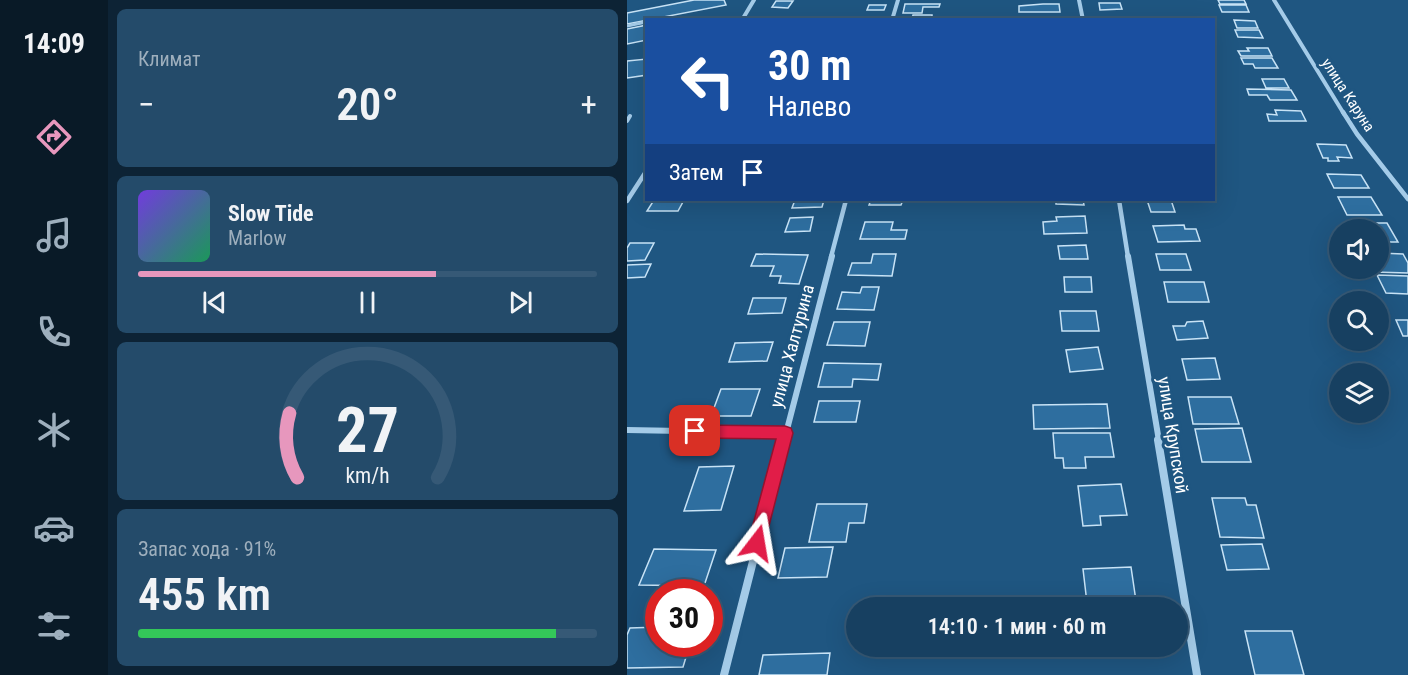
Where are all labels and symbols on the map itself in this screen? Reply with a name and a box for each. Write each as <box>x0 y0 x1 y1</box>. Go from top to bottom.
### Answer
street label: улица Каруна <box>1318 55 1378 135</box>
street label: улица Халтурина <box>765 282 818 410</box>
street label: улица Крупской <box>1154 375 1193 495</box>
pin <box>669 405 720 456</box>
position arrow <box>725 511 789 575</box>
speed limit sign: 30 <box>645 579 723 657</box>

